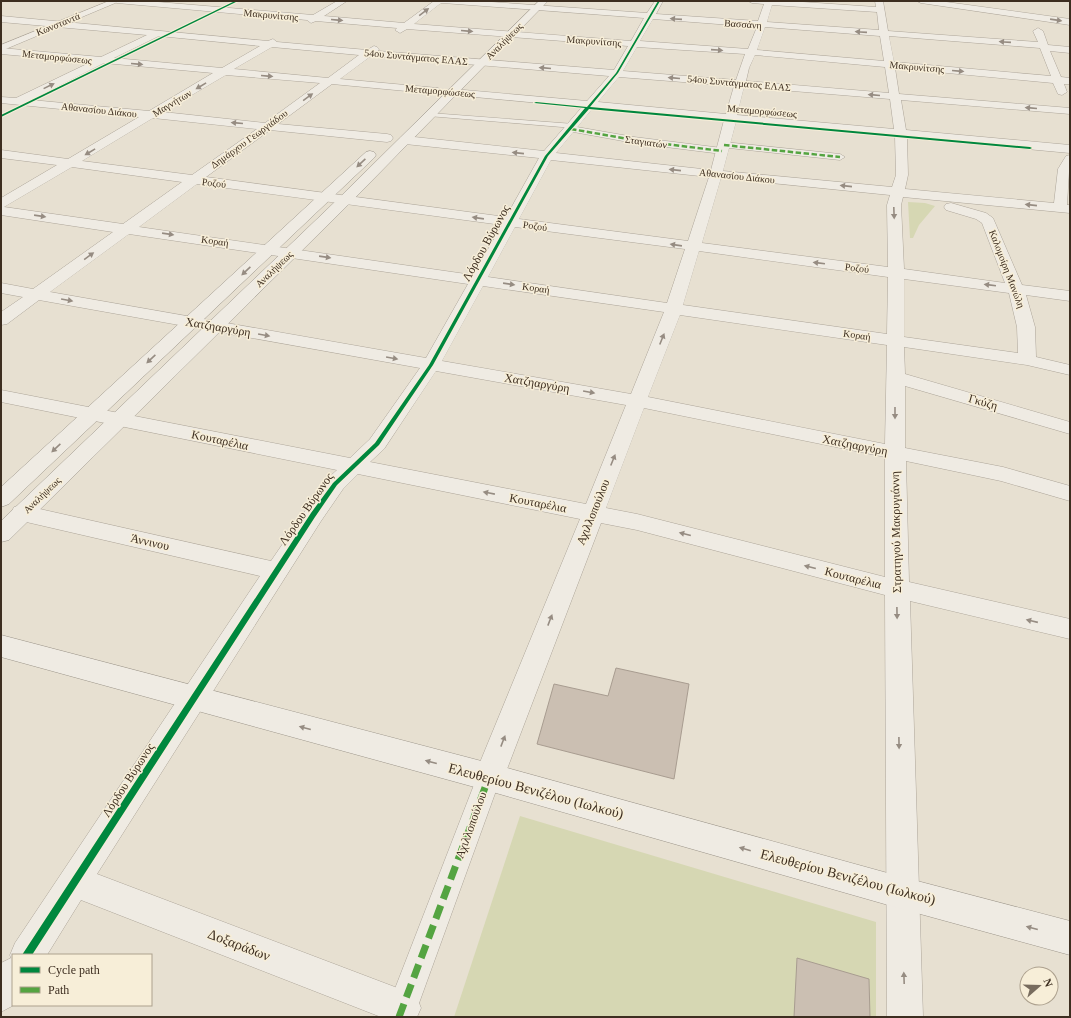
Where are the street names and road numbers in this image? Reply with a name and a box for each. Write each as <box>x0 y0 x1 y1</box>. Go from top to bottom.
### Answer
street label: Μακρυνίτσης <box>243 7 299 23</box>
street label: Κωνσταντά <box>34 10 82 38</box>
street label: Βασσάνη <box>724 17 762 31</box>
street label: Αναλήψεως <box>483 20 525 62</box>
street label: Μακρυνίτσης <box>566 34 622 48</box>
street label: 54ου Συντάγματος ΕΛΑΣ <box>364 47 468 67</box>
street label: Μεταμορφώσεως <box>22 48 93 66</box>
street label: Μακρυνίτσης <box>889 59 945 75</box>
street label: 54ου Συντάγματος ΕΛΑΣ <box>687 73 791 93</box>
street label: Μεταμορφώσεως <box>405 82 475 100</box>
street label: Μαγνήτων <box>151 87 194 119</box>
street label: Αθανασίου Διάκου <box>61 101 137 119</box>
street label: Μεταμορφώσεως <box>727 102 797 120</box>
street label: Δημάρχου Γεωργιάδου <box>208 107 290 171</box>
street label: Σταγιατών <box>624 134 668 150</box>
street label: Αθανασίου Διάκου <box>699 167 775 185</box>
street label: Ροζού <box>201 176 227 191</box>
street label: Λόρδου Βύρωνος <box>459 202 513 284</box>
street label: Ροζού <box>522 219 548 234</box>
street label: Καλομοίρη Μανώλη <box>987 228 1027 310</box>
street label: Κοραή <box>201 234 229 248</box>
street label: Αναλήψεως <box>253 249 295 289</box>
street label: Ροζού <box>844 261 870 276</box>
street label: Κοραή <box>522 281 550 295</box>
street label: Χατζηαργύρη <box>184 314 252 340</box>
street label: Κοραή <box>843 328 871 342</box>
street label: Χατζηαργύρη <box>503 370 571 396</box>
street label: Γκύζη <box>967 391 999 413</box>
street label: Κουταρέλια <box>190 427 250 453</box>
street label: Χατζηαργύρη <box>821 432 889 458</box>
street label: Λόρδου Βύρωνος <box>276 470 336 548</box>
street label: Στρατηγού Μακρυγιάννη <box>888 471 904 593</box>
street label: Αναλήψεως <box>21 475 63 515</box>
street label: Αχιλλοπούλου <box>573 477 613 547</box>
street label: Κουταρέλια <box>508 491 568 516</box>
street label: Άννινου <box>129 531 171 553</box>
street label: Κουταρέλια <box>823 564 883 592</box>
street label: Λόρδου Βύρωνος <box>99 740 157 820</box>
street label: Ελευθερίου Βενιζέλου (Ιωλκού) <box>447 760 626 823</box>
street label: Αχιλλοπούλου <box>452 790 490 860</box>
street label: Ελευθερίου Βενιζέλου (Ιωλκού) <box>759 846 938 909</box>
street label: Δοξαράδων <box>206 926 272 964</box>

